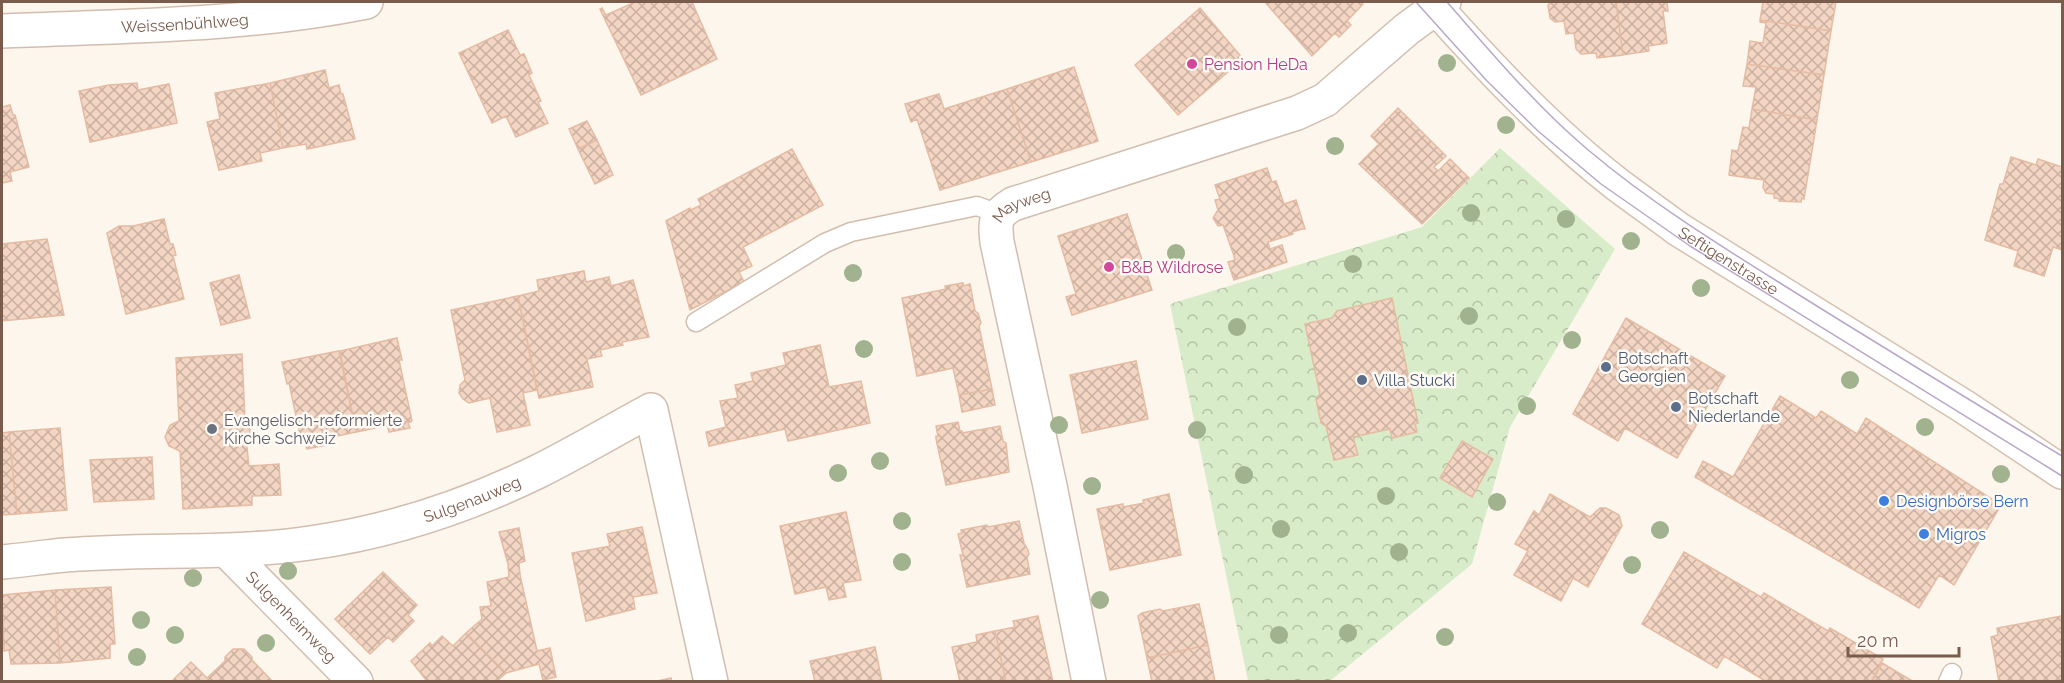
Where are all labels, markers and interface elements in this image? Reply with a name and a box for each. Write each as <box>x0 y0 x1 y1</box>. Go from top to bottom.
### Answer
street label: Weissenbühlweg <box>121 9 249 36</box>
place label: Pension HeDa <box>1204 55 1308 74</box>
marker: Pension HeDa <box>1185 57 1199 71</box>
street label: Mayweg <box>988 183 1053 226</box>
street label: Seftigenstrasse <box>1675 222 1782 299</box>
place label: B&B Wildrose <box>1121 258 1223 277</box>
marker: B&B Wildrose <box>1102 260 1116 274</box>
place label: Botschaft Georgien <box>1618 349 1689 386</box>
marker: Botschaft Georgien <box>1599 360 1613 374</box>
place label: Villa Stucki <box>1374 371 1455 390</box>
marker: Villa Stucki <box>1355 373 1369 387</box>
place label: Botschaft Niederlande <box>1688 389 1780 426</box>
marker: Botschaft Niederlande <box>1669 400 1683 414</box>
place label: Evangelisch-reformierte Kirche Schweiz <box>224 411 402 448</box>
marker: Evangelisch-reformierte Kirche Schweiz <box>205 422 219 436</box>
street label: Sulgenauweg <box>421 472 523 526</box>
place label: Designbörse Bern <box>1896 492 2028 511</box>
marker: Designbörse Bern <box>1877 494 1891 508</box>
place label: Migros <box>1936 525 1986 544</box>
marker: Migros <box>1917 527 1931 541</box>
street label: Sulgenheimweg <box>242 567 341 666</box>
scale bar <box>1848 620 1959 658</box>
text: 20 m <box>1857 630 1899 651</box>

